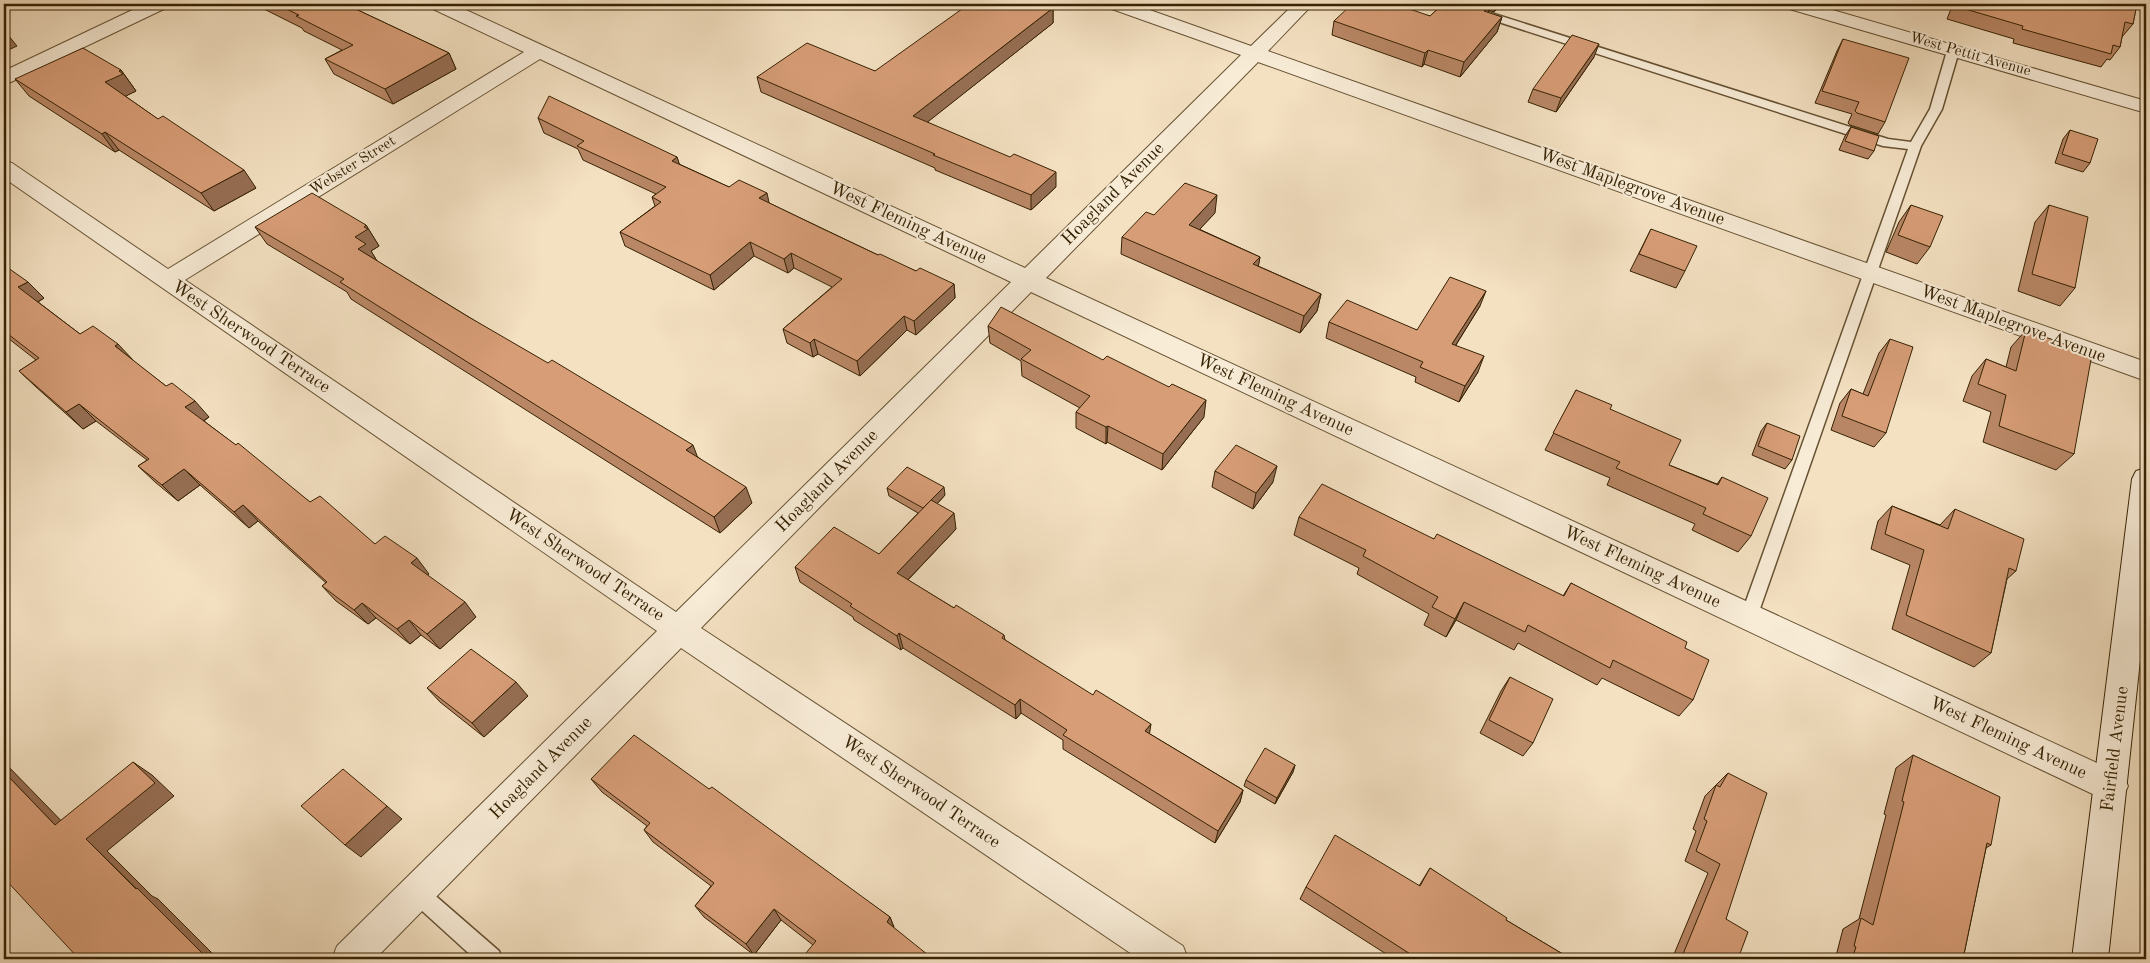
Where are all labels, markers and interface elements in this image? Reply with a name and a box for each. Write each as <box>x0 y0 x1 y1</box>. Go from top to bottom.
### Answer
street label: West Pettit Avenue <box>1908 31 2032 80</box>
street label: Webster Street <box>308 134 398 198</box>
street label: Hoagland Avenue <box>1058 139 1168 249</box>
street label: West Maplegrove Avenue <box>1537 145 1727 229</box>
street label: West Fleming Avenue <box>827 179 989 267</box>
street label: West Sherwood Terrace <box>169 277 333 397</box>
street label: West Maplegrove Avenue <box>1918 282 2108 366</box>
street label: West Fleming Avenue <box>1194 351 1356 439</box>
street label: Hoagland Avenue <box>772 426 882 536</box>
street label: West Sherwood Terrace <box>503 505 667 625</box>
street label: West Fleming Avenue <box>1561 523 1723 611</box>
street label: Fairfield Avenue <box>2098 685 2132 813</box>
street label: West Fleming Avenue <box>1927 694 2089 782</box>
street label: Hoagland Avenue <box>486 713 596 823</box>
street label: West Sherwood Terrace <box>839 732 1003 852</box>

